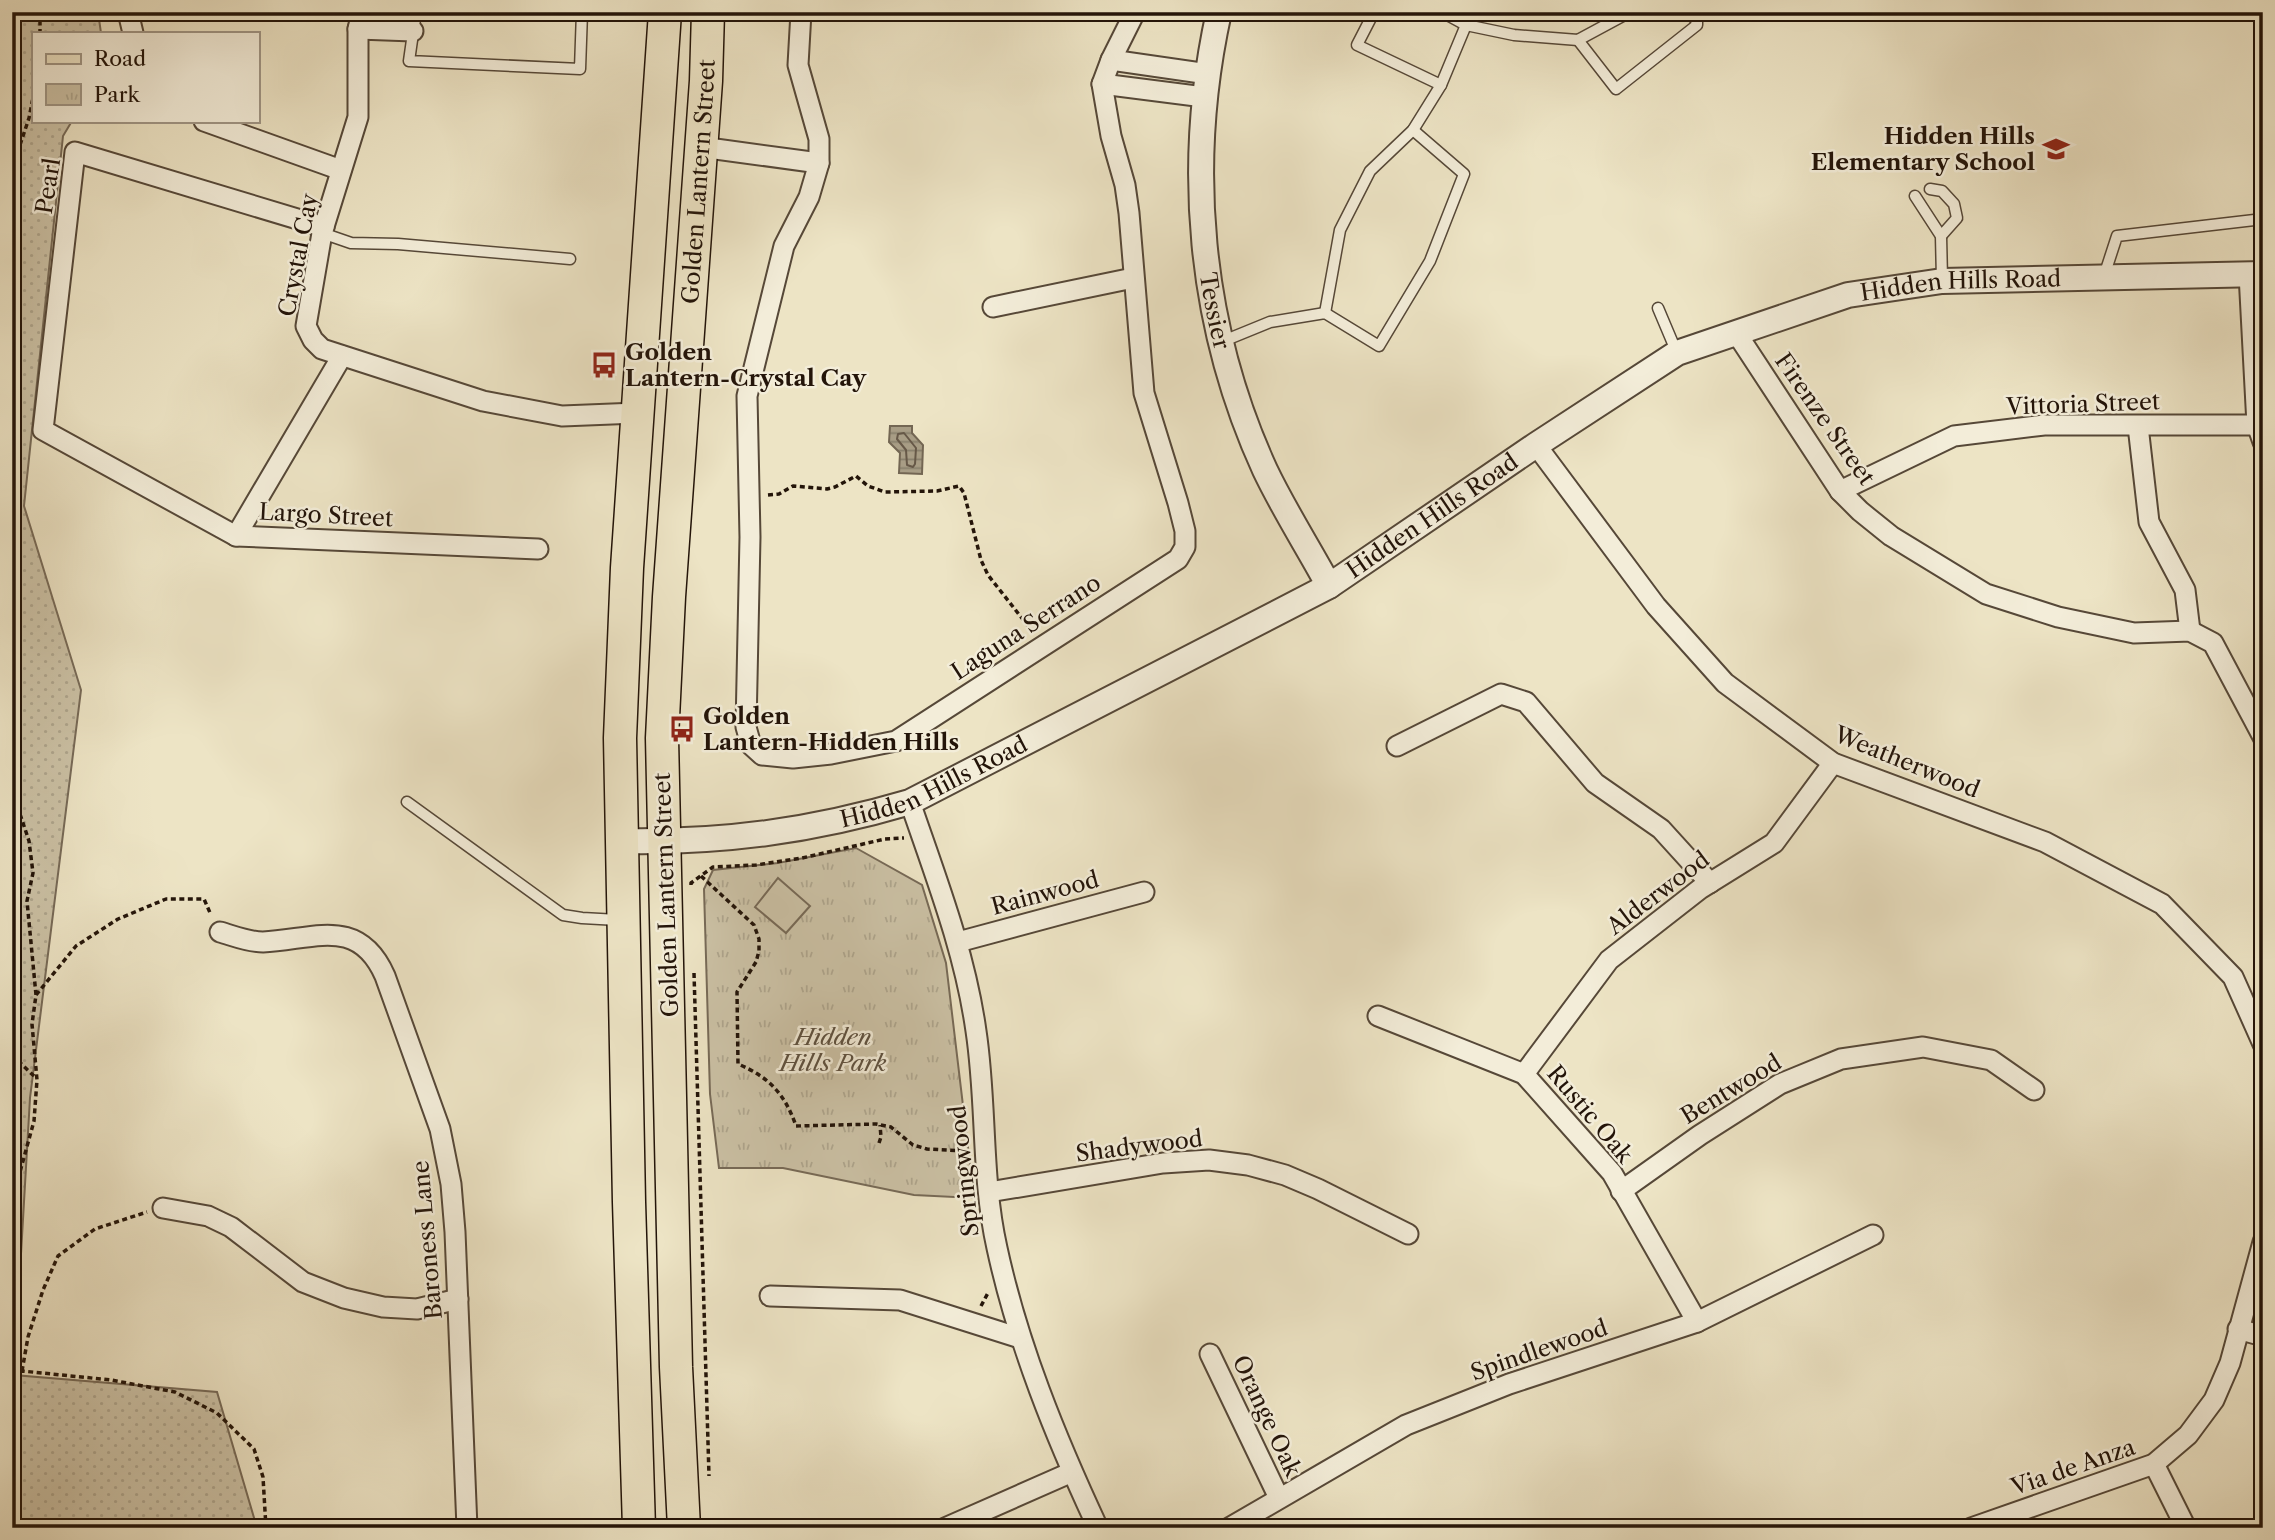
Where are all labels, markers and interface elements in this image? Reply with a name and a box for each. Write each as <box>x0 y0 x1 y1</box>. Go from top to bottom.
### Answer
legend <box>32 32 259 122</box>
text: Road <box>94 46 146 71</box>
street label: Golden Lantern Street <box>676 59 721 305</box>
text: Park <box>94 82 140 107</box>
place label: Hidden Hills Elementary School <box>1811 122 2035 176</box>
school or university icon: Hidden Hills Elementary School <box>2041 134 2071 164</box>
street label: Pearl <box>30 156 66 216</box>
street label: Crystal Cay <box>272 191 324 319</box>
street label: Hidden Hills Road <box>1858 264 2061 307</box>
street label: Tessier <box>1194 271 1236 352</box>
place label: Golden Lantern-Crystal Cay <box>625 338 867 392</box>
street label: Firenze Street <box>1769 348 1881 490</box>
bus stop icon: Golden Lantern-Crystal Cay <box>589 350 619 380</box>
street label: Vittoria Street <box>2005 387 2160 421</box>
street label: Hidden Hills Road <box>1341 447 1523 584</box>
street label: Largo Street <box>258 498 394 532</box>
street label: Laguna Serrano <box>946 568 1106 686</box>
place label: Golden Lantern-Hidden Hills <box>703 702 959 756</box>
bus stop icon: Golden Lantern-Hidden Hills <box>667 714 697 744</box>
street label: Weatherwood <box>1829 720 1984 804</box>
street label: Hidden Hills Road <box>837 730 1032 834</box>
street label: Golden Lantern Street <box>648 772 684 1018</box>
street label: Alderwood <box>1600 845 1715 941</box>
street label: Rainwood <box>988 865 1102 921</box>
park label: Hidden Hills Park <box>777 1023 887 1077</box>
street label: Bentwood <box>1676 1048 1786 1130</box>
street label: Rustic Oak <box>1541 1060 1640 1170</box>
street label: Springwood <box>943 1104 985 1238</box>
street label: Shadywood <box>1074 1124 1204 1168</box>
street label: Baroness Lane <box>406 1159 448 1321</box>
street label: Spindlewood <box>1467 1313 1611 1387</box>
street label: Orange Oak <box>1227 1351 1308 1483</box>
street label: Via de Anza <box>2006 1432 2139 1502</box>

